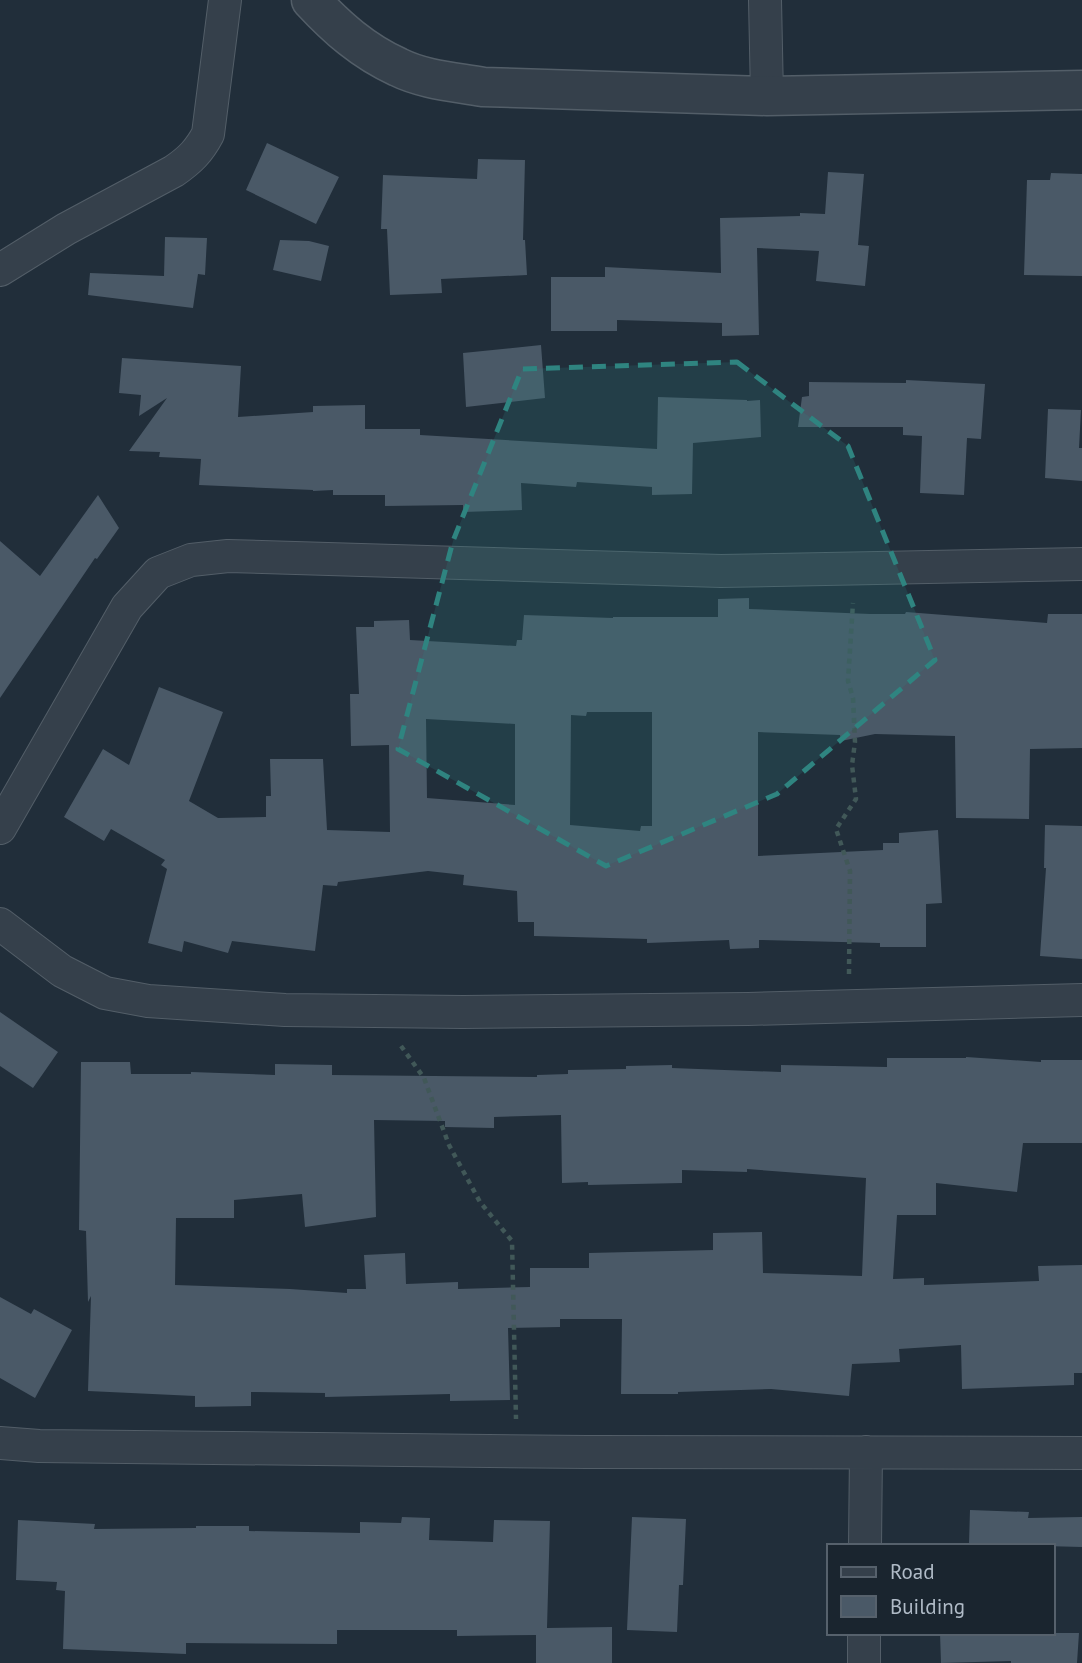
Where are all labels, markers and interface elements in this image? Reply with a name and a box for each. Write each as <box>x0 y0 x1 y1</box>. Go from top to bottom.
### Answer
legend <box>827 1544 1054 1635</box>
text: Road <box>890 1558 934 1585</box>
text: Building <box>890 1593 965 1620</box>

